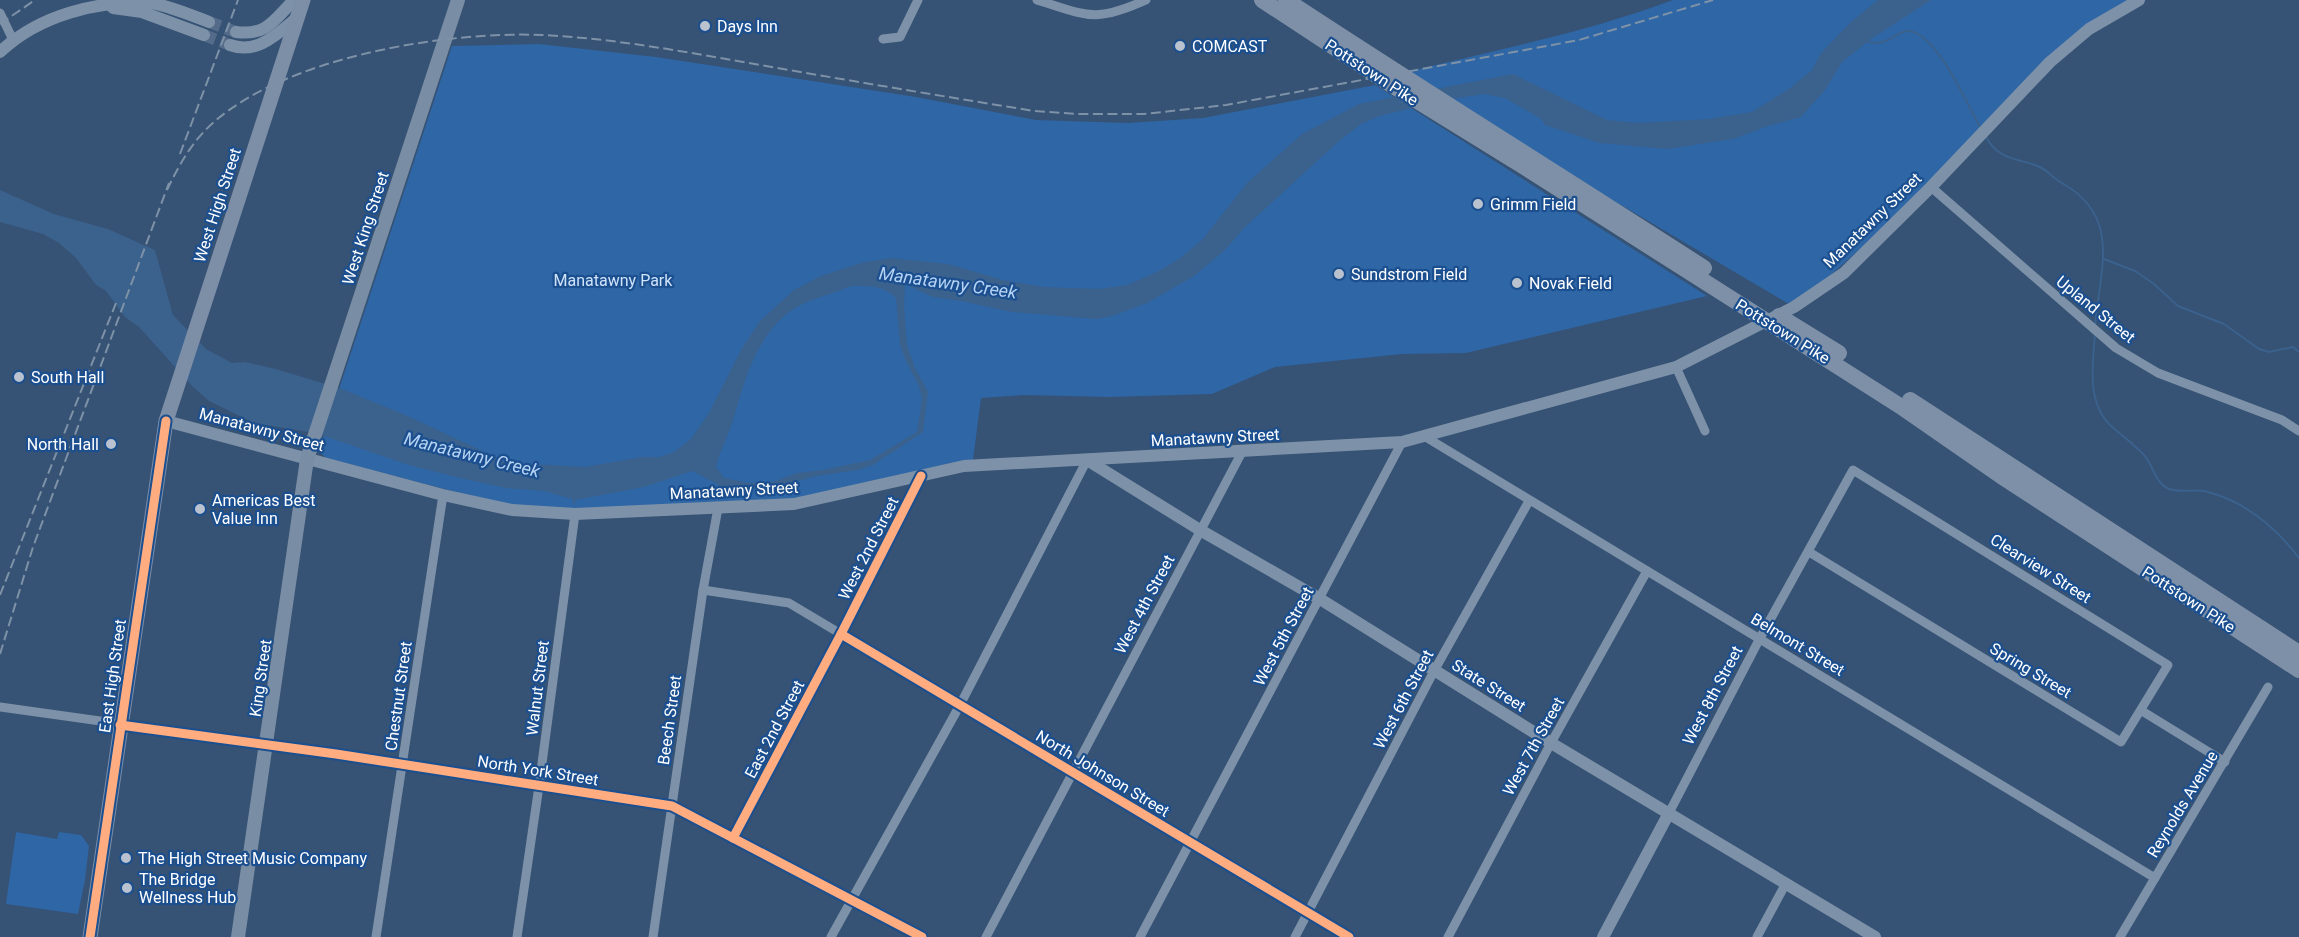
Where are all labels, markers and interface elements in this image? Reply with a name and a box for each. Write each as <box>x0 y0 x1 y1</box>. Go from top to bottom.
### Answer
place label: Days Inn <box>717 17 778 36</box>
marker: Days Inn <box>698 19 712 33</box>
street label: Pottstown Pike <box>1322 35 1422 110</box>
place label: COMCAST <box>1192 37 1268 56</box>
marker: COMCAST <box>1173 39 1187 53</box>
street label: West High Street <box>190 146 245 265</box>
street label: West King Street <box>338 169 393 287</box>
street label: Manatawny Street <box>1819 169 1925 272</box>
place label: Grimm Field <box>1490 195 1576 214</box>
marker: Grimm Field <box>1471 197 1485 211</box>
water label: Manatawny Creek <box>878 262 1019 303</box>
place label: Sundstrom Field <box>1351 265 1467 284</box>
marker: Sundstrom Field <box>1332 267 1346 281</box>
park label: Manatawny Park <box>554 271 673 290</box>
street label: Upland Street <box>2052 272 2139 347</box>
place label: Novak Field <box>1529 274 1612 293</box>
marker: Novak Field <box>1510 276 1524 290</box>
street label: Pottstown Pike <box>1732 295 1833 368</box>
place label: South Hall <box>31 368 104 387</box>
marker: South Hall <box>12 370 26 384</box>
street label: Manatawny Street <box>197 404 327 455</box>
street label: Manatawny Street <box>1150 425 1280 450</box>
water label: Manatawny Creek <box>402 428 543 482</box>
place label: North Hall <box>27 435 99 454</box>
marker: North Hall <box>104 437 118 451</box>
street label: Manatawny Street <box>669 478 799 503</box>
place label: Americas Best Value Inn <box>212 491 316 528</box>
street label: West 2nd Street <box>834 494 903 603</box>
marker: Americas Best Value Inn <box>193 502 207 516</box>
street label: Clearview Street <box>1987 530 2095 607</box>
street label: West 4th Street <box>1110 552 1178 657</box>
street label: Pottstown Pike <box>2139 562 2239 637</box>
street label: West 5th Street <box>1249 584 1317 689</box>
street label: Belmont Street <box>1748 609 1848 680</box>
street label: East High Street <box>95 618 130 734</box>
street label: King Street <box>246 638 275 718</box>
street label: Walnut Street <box>522 639 553 737</box>
street label: Spring Street <box>1987 639 2075 702</box>
street label: Chestnut Street <box>381 640 416 752</box>
street label: West 8th Street <box>1678 643 1746 748</box>
street label: West 6th Street <box>1369 647 1437 752</box>
street label: State Street <box>1448 655 1529 716</box>
street label: Beech Street <box>654 674 685 766</box>
street label: East 2nd Street <box>741 677 808 782</box>
street label: West 7th Street <box>1499 694 1568 799</box>
street label: North Johnson Street <box>1033 726 1173 821</box>
street label: Reynolds Avenue <box>2143 747 2222 861</box>
street label: North York Street <box>476 752 600 789</box>
place label: The High Street Music Company <box>138 849 367 868</box>
marker: The High Street Music Company <box>119 851 133 865</box>
place label: The Bridge Wellness Hub <box>139 870 236 907</box>
marker: The Bridge Wellness Hub <box>120 881 134 895</box>

